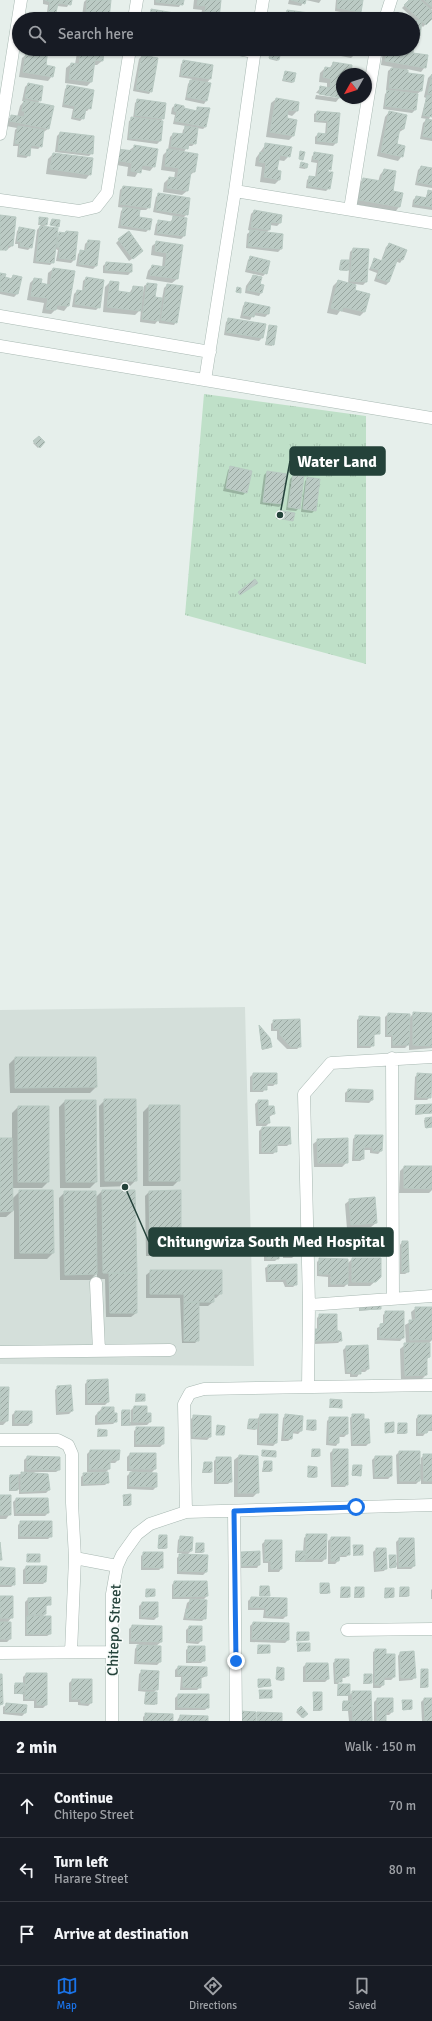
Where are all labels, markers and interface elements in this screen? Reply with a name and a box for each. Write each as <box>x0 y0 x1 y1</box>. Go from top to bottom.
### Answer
search box <box>12 12 420 56</box>
icon: search <box>26 23 48 45</box>
text: Search here <box>58 25 134 43</box>
north arrow <box>336 68 372 104</box>
callout: Water Land <box>290 447 385 475</box>
text: Water Land <box>297 452 377 472</box>
callout: Chitungwiza South Med Hospital <box>149 1228 393 1256</box>
text: Chitungwiza South Med Hospital <box>157 1232 385 1252</box>
route start <box>347 1498 365 1516</box>
street label: Chitepo Street <box>103 1584 125 1676</box>
route end <box>227 1652 245 1670</box>
text: 2 min <box>16 1737 57 1758</box>
text: Walk · 150 m <box>345 1739 416 1755</box>
text: Continue <box>54 1789 113 1807</box>
icon: ahead <box>16 1795 38 1817</box>
text: 70 m <box>389 1798 416 1814</box>
text: Chitepo Street <box>54 1807 134 1823</box>
text: Turn left <box>54 1853 108 1871</box>
icon: left <box>16 1859 38 1881</box>
text: 80 m <box>389 1862 416 1878</box>
text: Harare Street <box>54 1871 128 1887</box>
icon: arrive <box>16 1923 38 1945</box>
text: Arrive at destination <box>54 1925 189 1943</box>
tab: Map <box>56 1975 78 2012</box>
tab: Directions <box>189 1975 237 2012</box>
tab: Saved <box>349 1975 376 2012</box>

